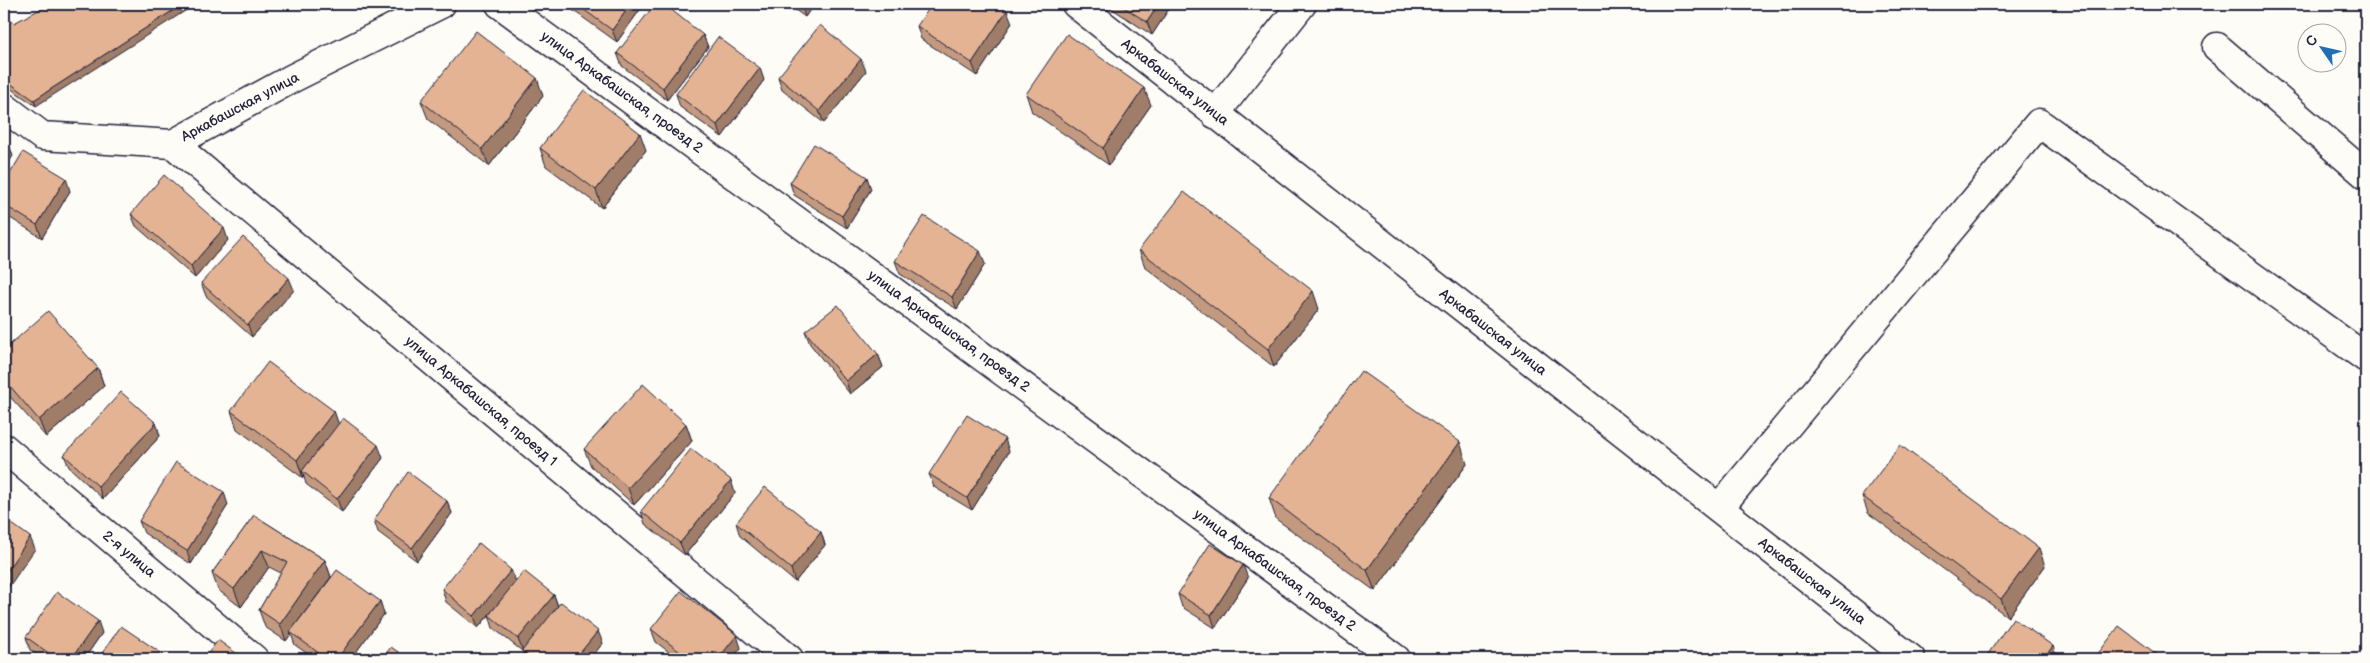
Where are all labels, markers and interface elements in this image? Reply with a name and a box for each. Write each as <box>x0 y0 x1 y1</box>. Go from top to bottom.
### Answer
north arrow <box>2298 22 2348 72</box>
street label: улица Аркабашская, проезд 2 <box>538 28 707 157</box>
text: С <box>2302 32 2322 50</box>
street label: Аркабашская улица <box>1117 34 1233 130</box>
street label: Аркабашская улица <box>177 68 303 146</box>
street label: улица Аркабашская, проезд 2 <box>865 267 1034 396</box>
street label: Аркабашская улица <box>1435 284 1551 380</box>
street label: улица Аркабашская, проезд 1 <box>402 332 560 470</box>
street label: улица Аркабашская, проезд 2 <box>1191 506 1360 635</box>
street label: 2-я улица <box>99 527 159 581</box>
street label: Аркабашская улица <box>1754 533 1870 629</box>

